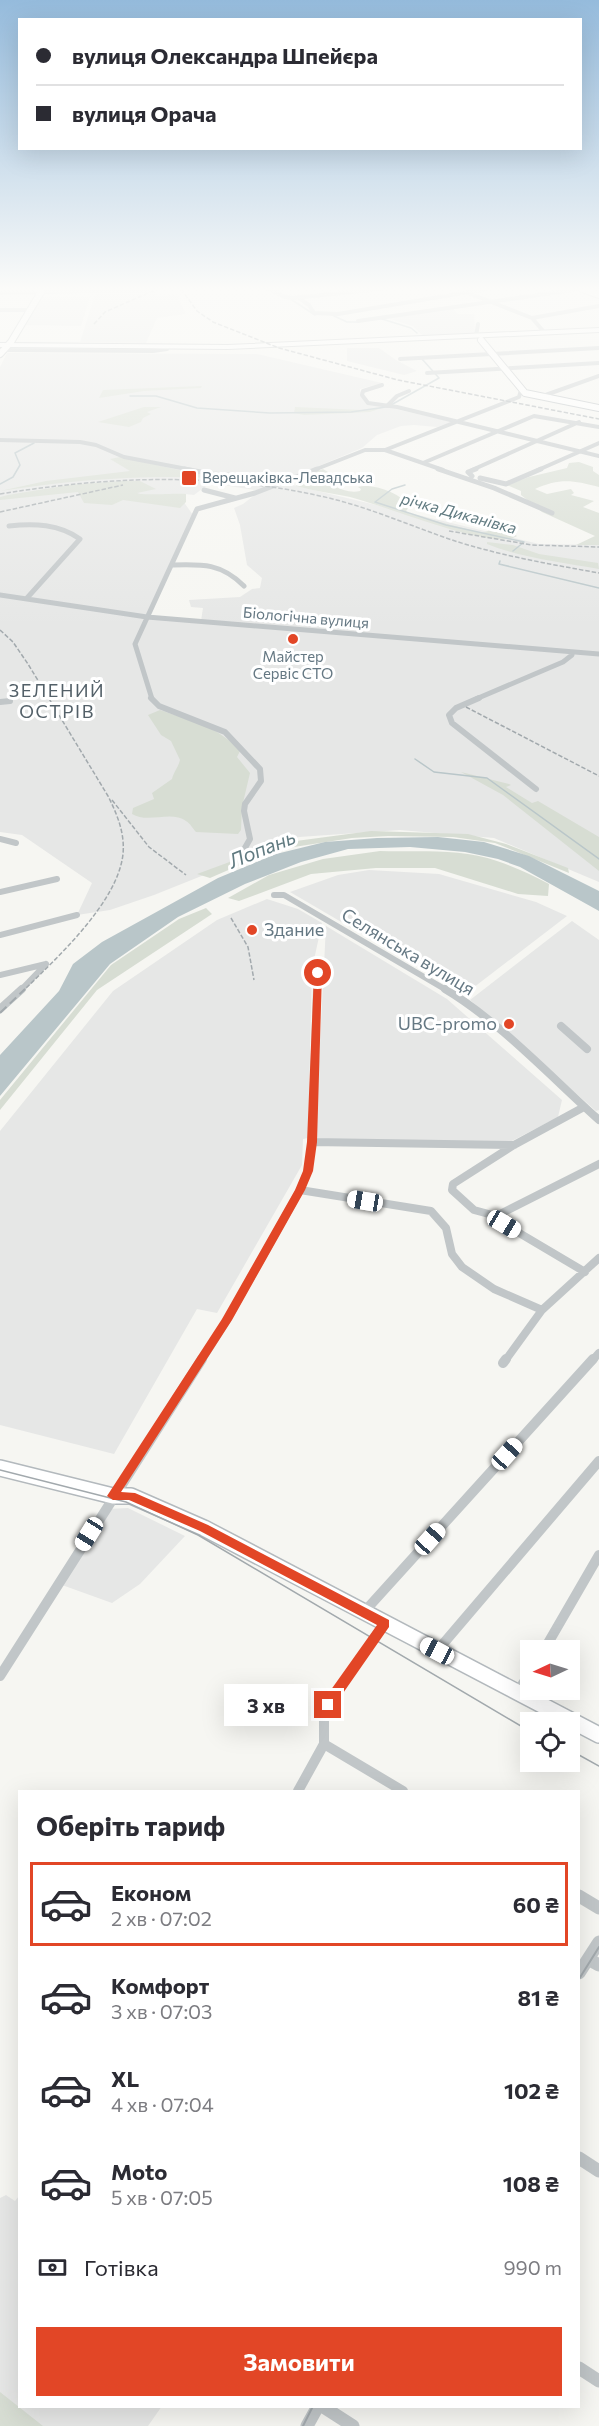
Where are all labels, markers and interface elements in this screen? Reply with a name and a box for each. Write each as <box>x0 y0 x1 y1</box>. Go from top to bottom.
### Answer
text: вулиця Олександра Шпейєра <box>72 42 378 69</box>
text: вулиця Орача <box>72 100 217 127</box>
place label: Верещаківка-Левадська <box>202 468 373 486</box>
marker: Верещаківка-Левадська <box>180 469 198 487</box>
water label: річка Диканівка <box>398 488 519 537</box>
street label: Біологічна вулиця <box>242 603 370 631</box>
marker: Майстер Сервіс СТО <box>286 632 300 646</box>
place label: Майстер Сервіс СТО <box>253 647 333 682</box>
district label: ЗЕЛЕНИЙ ОСТРІВ <box>9 679 105 722</box>
water label: Лопань <box>224 824 299 873</box>
street label: Селянська вулиця <box>338 903 479 1000</box>
place label: Здание <box>264 918 324 940</box>
marker: Здание <box>245 923 259 937</box>
route start <box>304 959 331 986</box>
place label: UBC-promo <box>398 1012 497 1034</box>
marker: UBC-promo <box>502 1017 516 1031</box>
car <box>346 1189 384 1213</box>
car <box>484 1207 524 1241</box>
car <box>488 1435 526 1473</box>
car <box>72 1514 106 1554</box>
car <box>411 1520 449 1558</box>
car <box>417 1635 457 1667</box>
north arrow <box>520 1640 580 1700</box>
map controls <box>520 1640 580 1772</box>
callout: 3 хв <box>223 1684 307 1726</box>
route end <box>314 1691 341 1718</box>
text: 3 хв <box>247 1693 285 1717</box>
button: locate <box>520 1712 580 1772</box>
text: Оберіть тариф <box>36 1809 225 1842</box>
icon: car <box>39 1877 93 1931</box>
text: Економ <box>111 1879 191 1906</box>
text: 60 ₴ <box>513 1891 559 1918</box>
text: 2 хв · 07:02 <box>111 1906 212 1930</box>
icon: car <box>39 1970 93 2024</box>
text: Комфорт <box>111 1972 209 1999</box>
text: 81 ₴ <box>517 1984 559 2011</box>
text: 3 хв · 07:03 <box>111 1999 213 2023</box>
icon: car <box>39 2063 93 2117</box>
text: XL <box>111 2065 139 2092</box>
text: 102 ₴ <box>504 2077 559 2104</box>
text: 4 хв · 07:04 <box>111 2092 214 2116</box>
icon: car <box>39 2156 93 2210</box>
text: Moto <box>111 2158 167 2185</box>
text: 108 ₴ <box>503 2170 559 2197</box>
text: 5 хв · 07:05 <box>111 2185 213 2209</box>
icon: cash <box>36 2251 69 2284</box>
text: Готівка <box>84 2254 159 2281</box>
text: 990 m <box>503 2255 562 2279</box>
button: Замовити <box>36 2327 562 2396</box>

